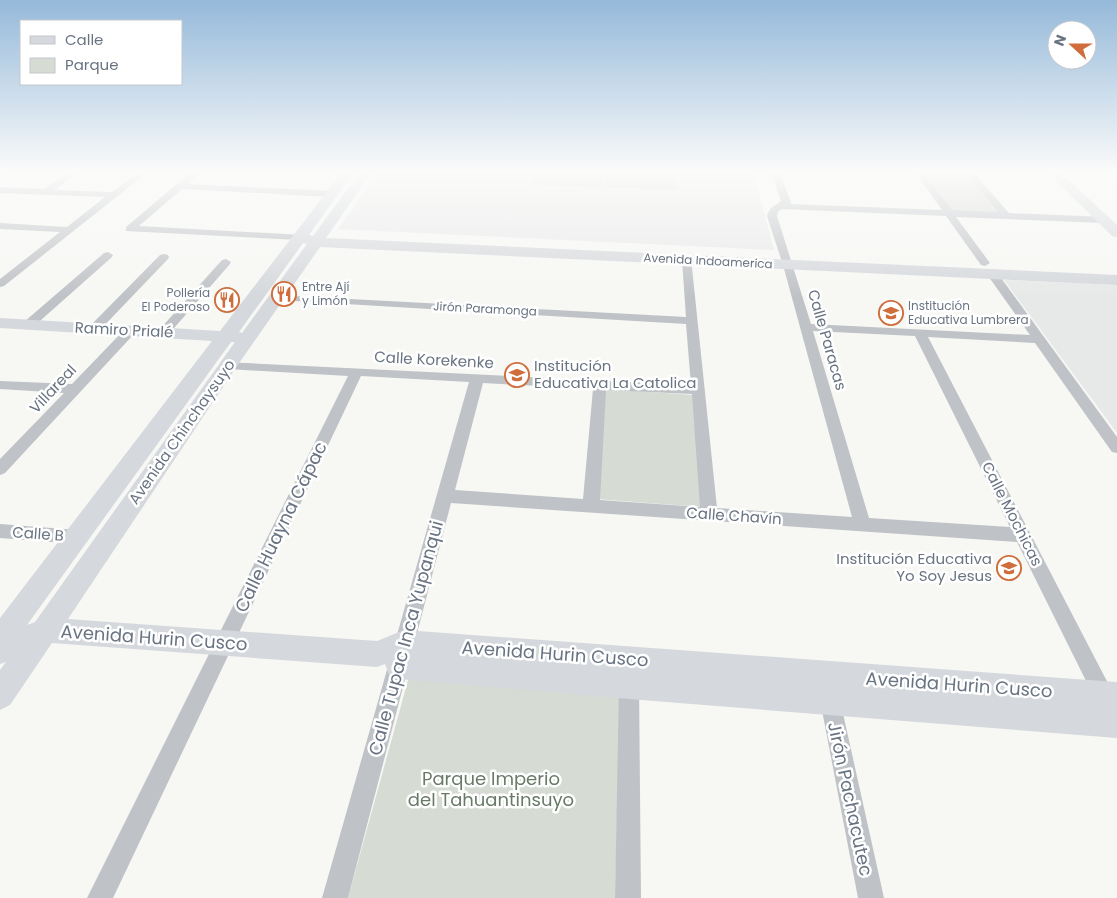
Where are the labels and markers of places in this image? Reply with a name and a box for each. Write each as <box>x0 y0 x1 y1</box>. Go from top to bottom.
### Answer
place label: Entre Ají y Limón <box>302 278 349 309</box>
restaurant icon: Entre Ají y Limón <box>271 281 297 307</box>
place label: Pollería El Poderoso <box>141 284 210 315</box>
restaurant icon: Pollería El Poderoso <box>214 287 240 313</box>
place label: Institución Educativa Lumbrera <box>908 297 1029 328</box>
school or university icon: Institución Educativa Lumbrera <box>878 300 904 326</box>
place label: Institución Educativa La Catolica <box>534 355 696 393</box>
school or university icon: Institución Educativa La Catolica <box>504 362 530 388</box>
place label: Institución Educativa Yo Soy Jesus <box>836 548 992 586</box>
school or university icon: Institución Educativa Yo Soy Jesus <box>996 555 1022 581</box>

